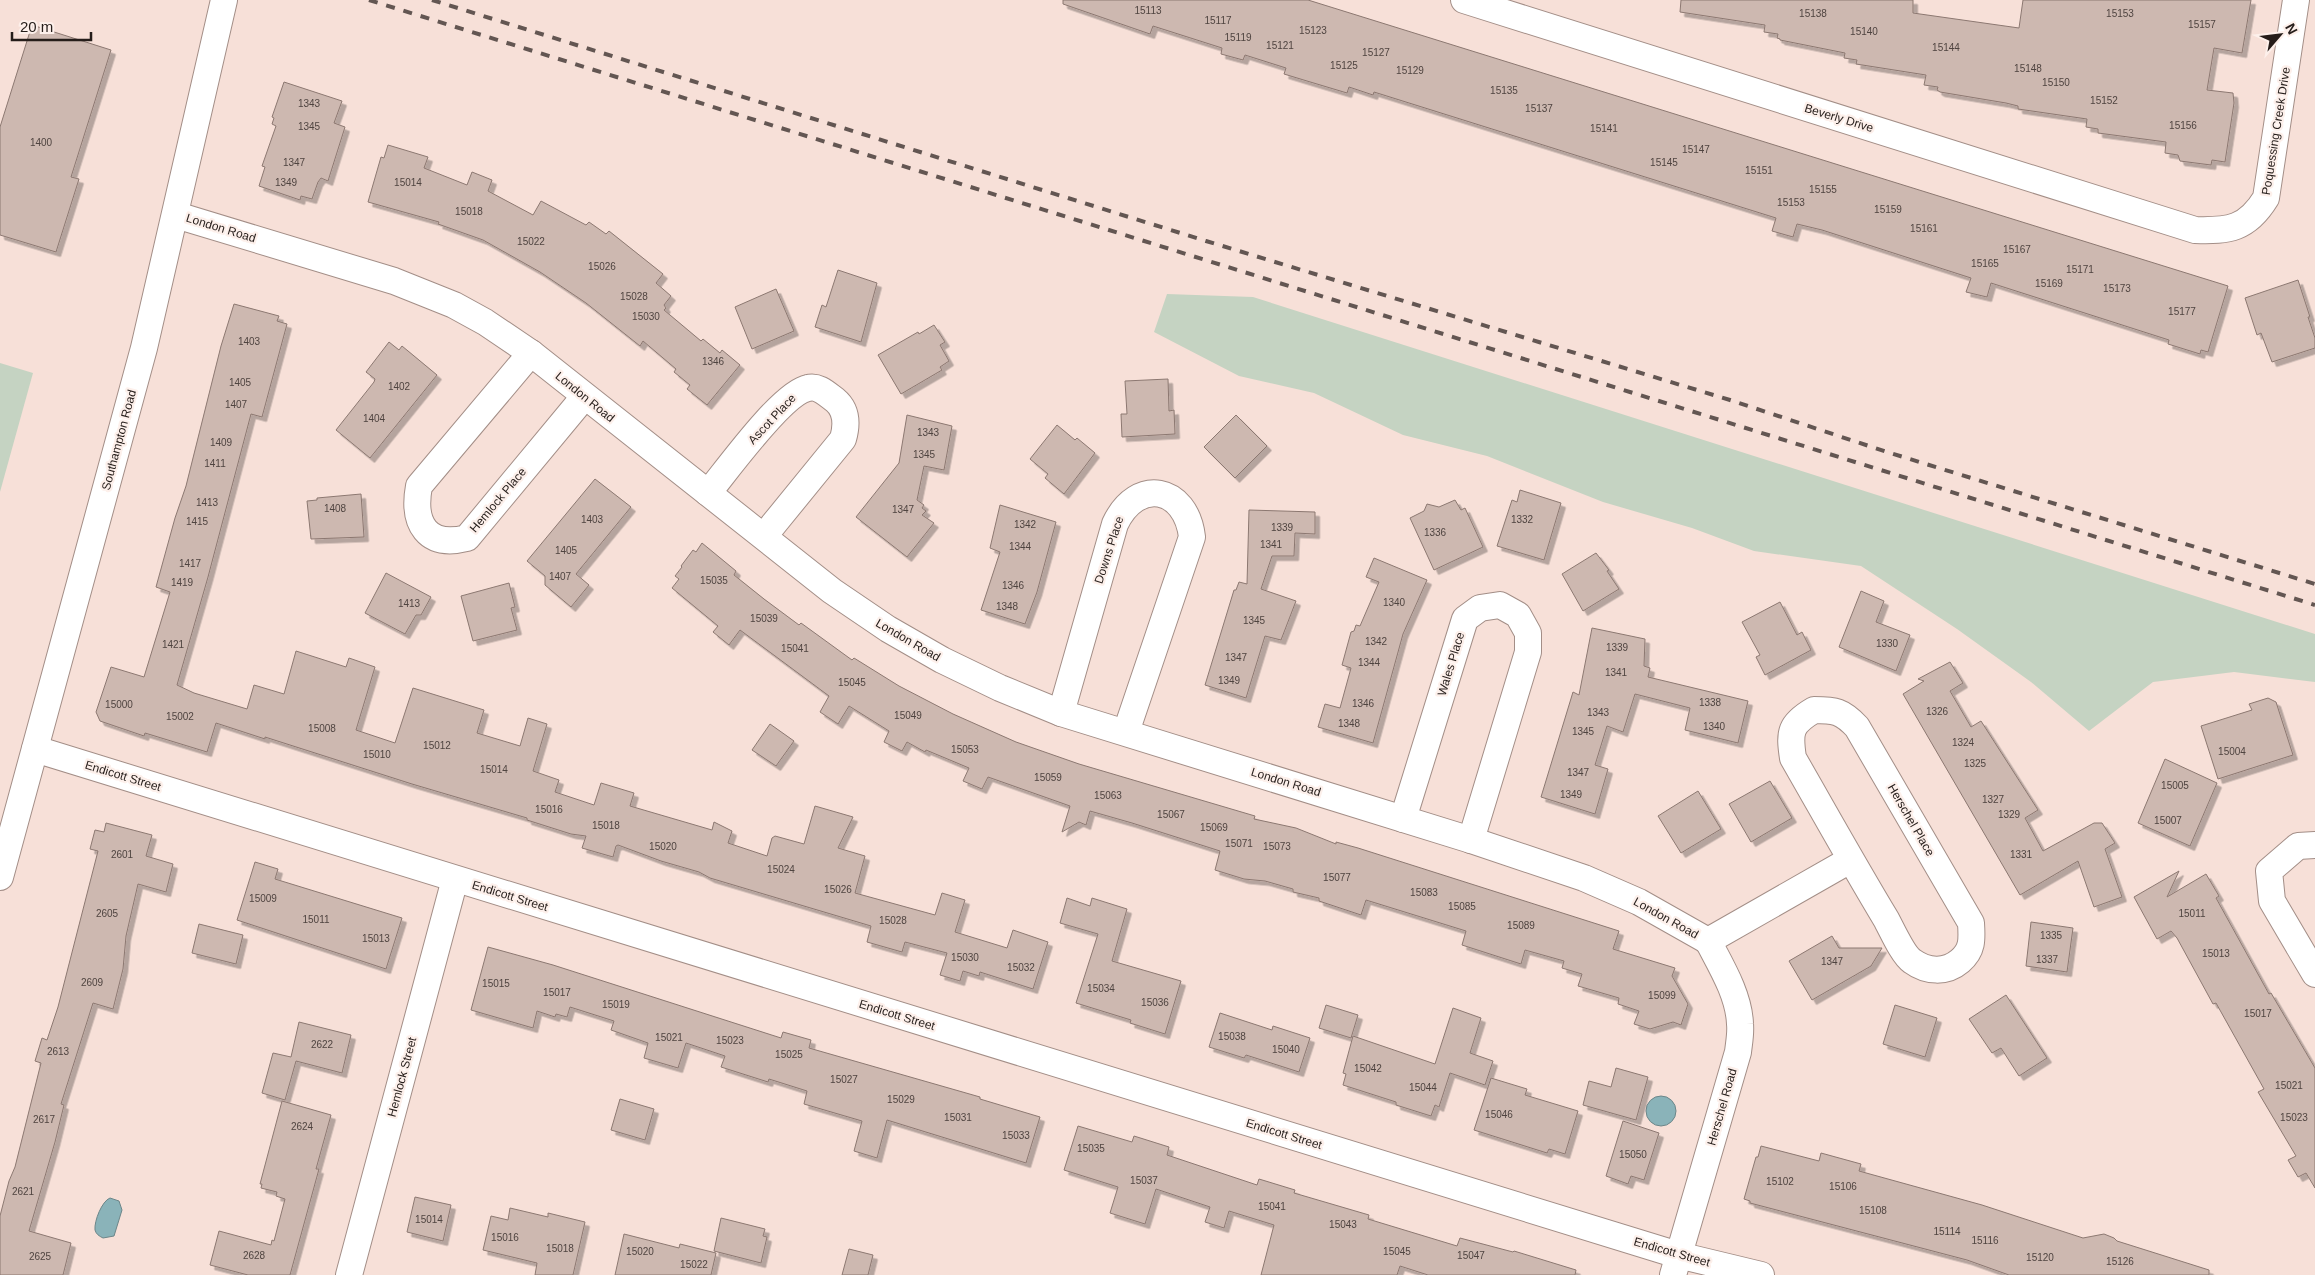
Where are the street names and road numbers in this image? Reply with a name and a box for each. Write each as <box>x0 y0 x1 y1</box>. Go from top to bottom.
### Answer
street label: Poquessing Creek Drive <box>2259 66 2293 196</box>
street label: Beverly Drive <box>1803 101 1875 135</box>
street label: London Road <box>184 211 258 245</box>
street label: London Road <box>553 369 617 425</box>
street label: Southampton Road <box>99 388 139 492</box>
street label: Ascot Place <box>745 391 799 447</box>
street label: Hemlock Place <box>467 465 529 535</box>
street label: Downs Place <box>1092 514 1127 585</box>
street label: London Road <box>873 616 943 664</box>
street label: Wales Place <box>1435 630 1467 698</box>
street label: Endicott Street <box>83 758 163 794</box>
street label: London Road <box>1249 765 1323 799</box>
street label: Herschel Place <box>1885 782 1937 859</box>
street label: Endicott Street <box>470 878 550 914</box>
street label: London Road <box>1631 894 1701 942</box>
street label: Endicott Street <box>857 997 937 1033</box>
street label: Hemlock Street <box>385 1035 420 1118</box>
street label: Herschel Road <box>1704 1067 1740 1147</box>
street label: Endicott Street <box>1244 1116 1324 1152</box>
street label: Endicott Street <box>1632 1234 1712 1270</box>

